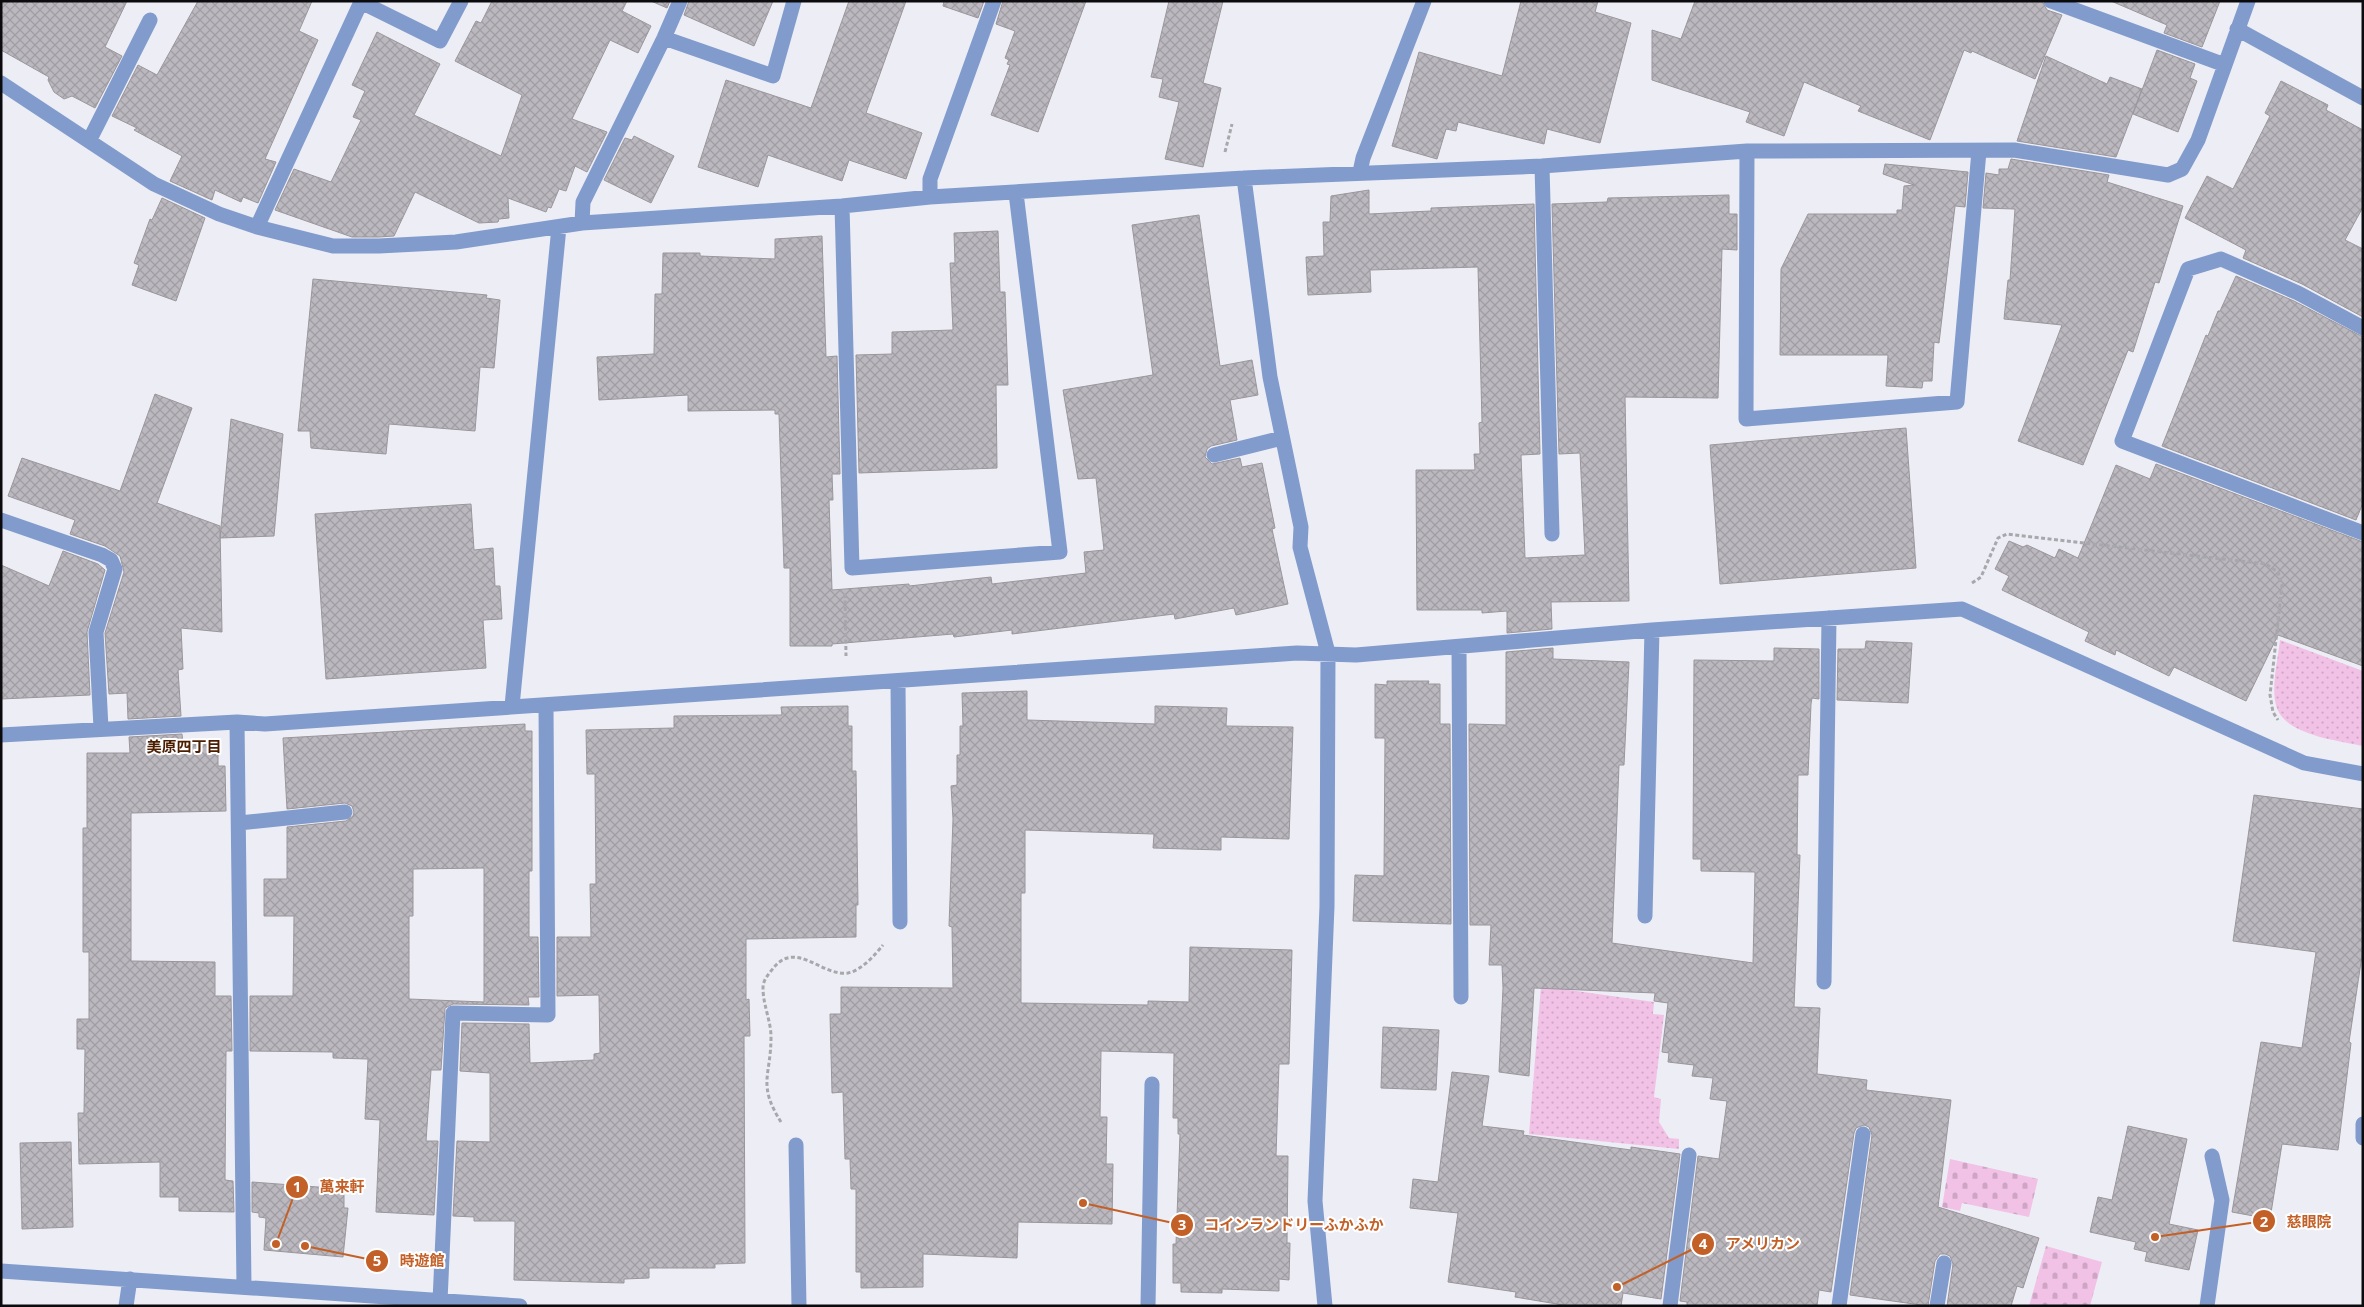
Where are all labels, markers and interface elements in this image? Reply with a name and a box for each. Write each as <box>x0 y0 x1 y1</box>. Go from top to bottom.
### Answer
district label: 美原四丁目 <box>146 736 222 756</box>
callout: 萬来軒 <box>285 1172 375 1202</box>
text: 1 <box>293 1176 301 1196</box>
text: 萬来軒 <box>319 1176 365 1196</box>
callout: 慈眼院 <box>2251 1206 2341 1236</box>
callout: コインランドリーふかふか <box>1169 1210 1394 1240</box>
text: 2 <box>2260 1211 2269 1231</box>
text: 慈眼院 <box>2286 1211 2332 1231</box>
text: 3 <box>1178 1214 1186 1234</box>
text: コインランドリーふかふか <box>1204 1214 1384 1234</box>
callout: アメリカン <box>1691 1229 1811 1259</box>
text: 4 <box>1699 1233 1708 1253</box>
text: アメリカン <box>1726 1233 1800 1253</box>
callout: 時遊館 <box>364 1246 454 1276</box>
text: 5 <box>373 1250 381 1270</box>
text: 時遊館 <box>399 1250 445 1270</box>

